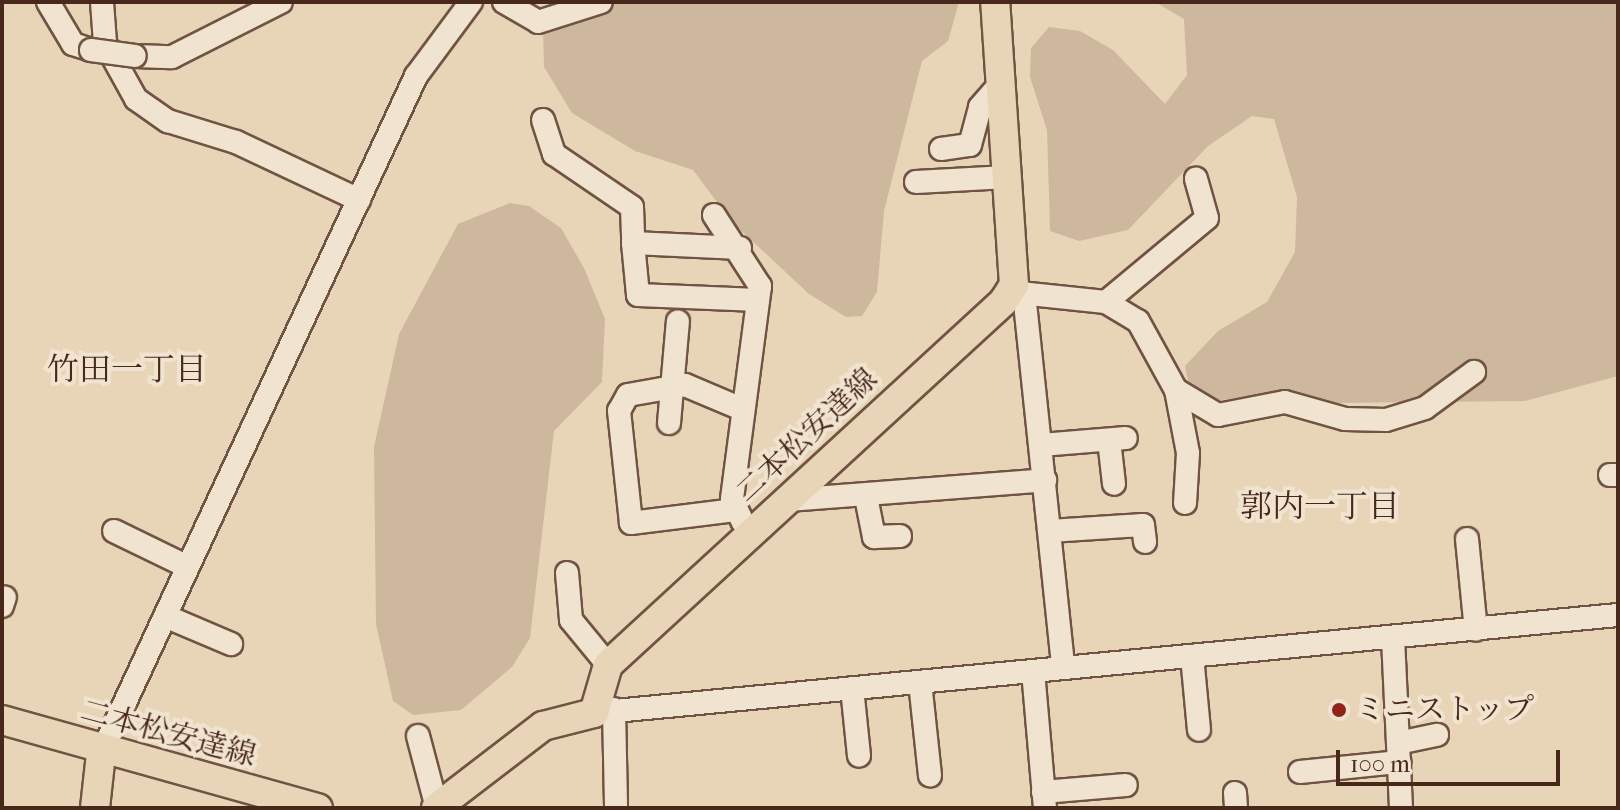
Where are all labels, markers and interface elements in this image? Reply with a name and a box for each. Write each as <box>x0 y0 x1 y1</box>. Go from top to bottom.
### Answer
district label: 竹田一丁目 <box>47 351 207 389</box>
street label: 二本松安達線 <box>729 361 885 511</box>
district label: 郭内一丁目 <box>1240 488 1400 526</box>
place label: ミニストップ <box>1355 692 1535 728</box>
street label: 二本松安達線 <box>76 693 260 775</box>
marker: ミニストップ <box>1330 701 1348 719</box>
scale bar <box>1340 734 1564 784</box>
text: 100 m <box>1350 750 1410 778</box>

